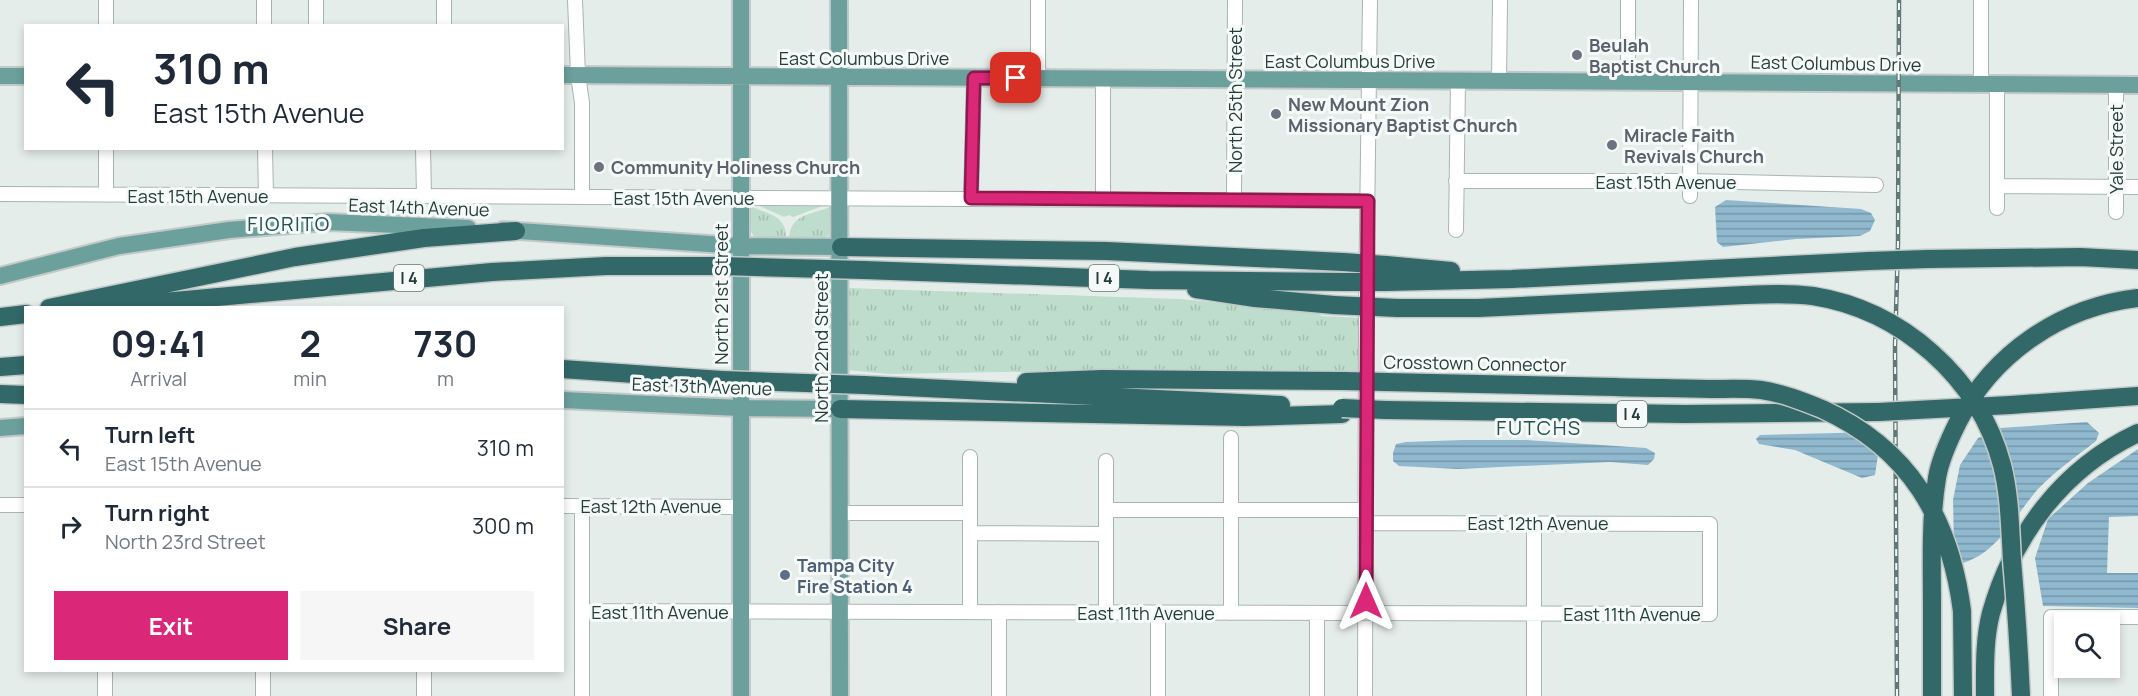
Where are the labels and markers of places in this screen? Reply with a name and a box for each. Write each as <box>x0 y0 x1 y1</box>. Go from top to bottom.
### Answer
place label: Beulah Baptist Church <box>1589 33 1720 78</box>
marker: Beulah Baptist Church <box>1570 48 1584 62</box>
pin <box>990 52 1041 103</box>
place label: New Mount Zion Missionary Baptist Church <box>1288 92 1518 137</box>
marker: New Mount Zion Missionary Baptist Church <box>1269 107 1283 121</box>
place label: Miracle Faith Revivals Church <box>1624 123 1764 168</box>
marker: Miracle Faith Revivals Church <box>1605 138 1619 152</box>
place label: Community Holiness Church <box>611 155 860 179</box>
marker: Community Holiness Church <box>592 160 606 174</box>
place label: Tampa City Fire Station 4 <box>797 553 913 598</box>
marker: Tampa City Fire Station 4 <box>778 568 792 582</box>

